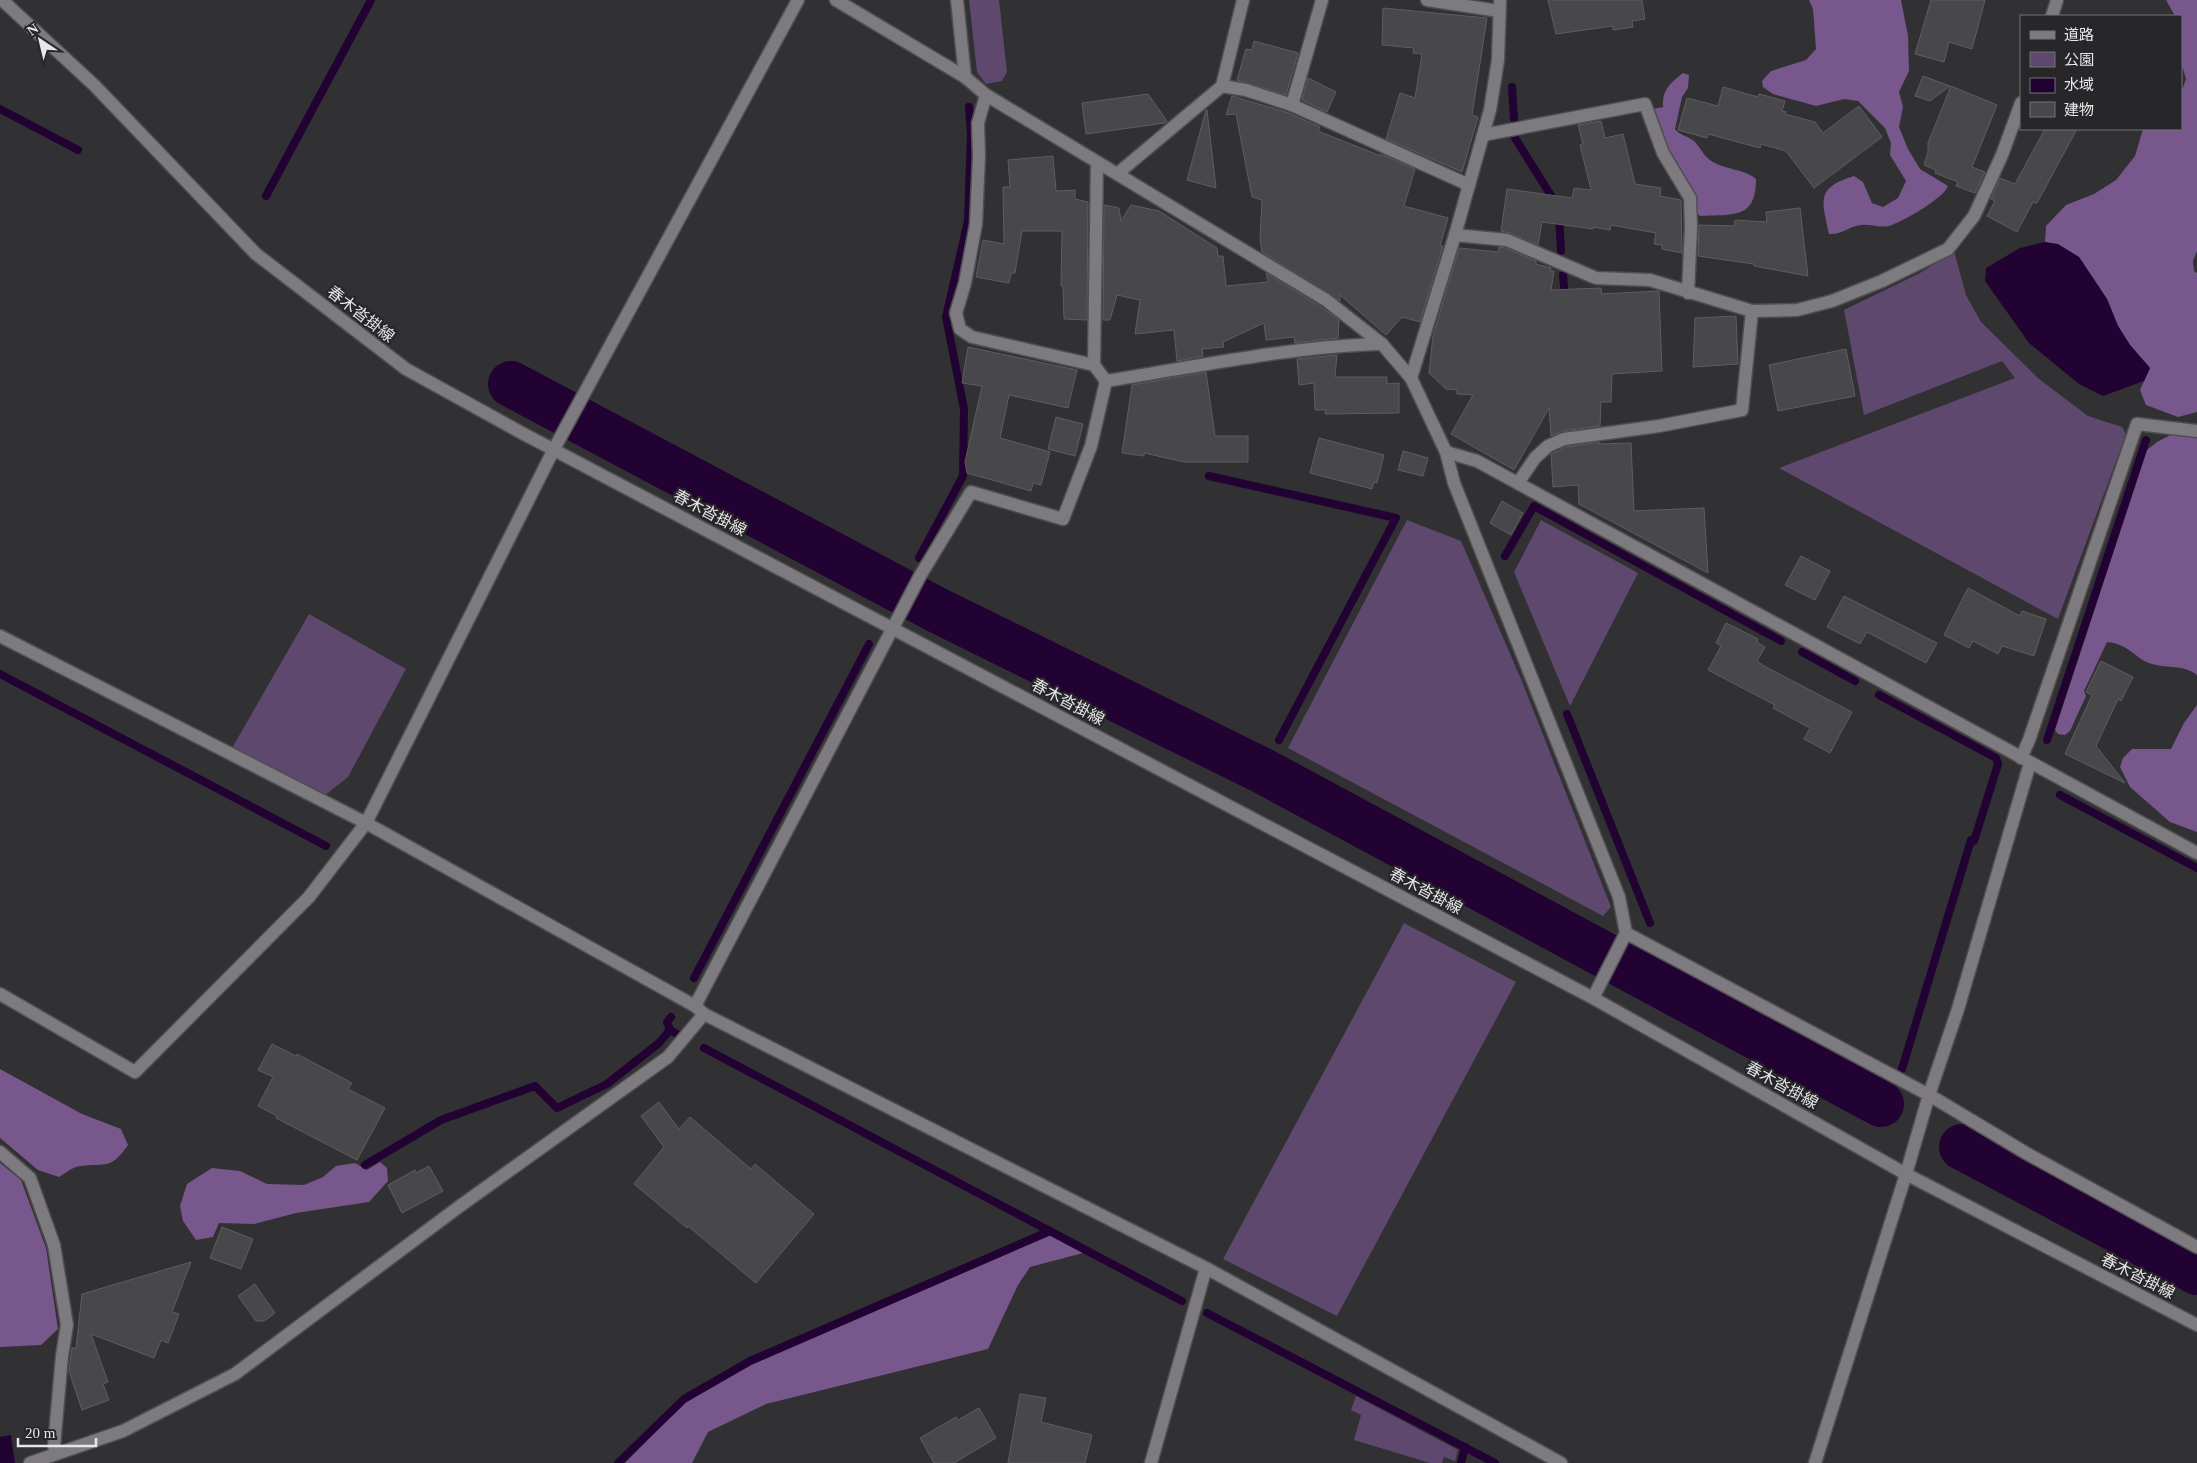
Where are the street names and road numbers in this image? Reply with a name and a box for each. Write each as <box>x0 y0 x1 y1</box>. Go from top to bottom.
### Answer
street label: 春木沓掛線 <box>324 283 398 345</box>
street label: 春木沓掛線 <box>671 487 749 539</box>
street label: 春木沓掛線 <box>1029 676 1107 728</box>
street label: 春木沓掛線 <box>1387 865 1465 917</box>
street label: 春木沓掛線 <box>1743 1058 1821 1112</box>
street label: 春木沓掛線 <box>2098 1250 2178 1302</box>

